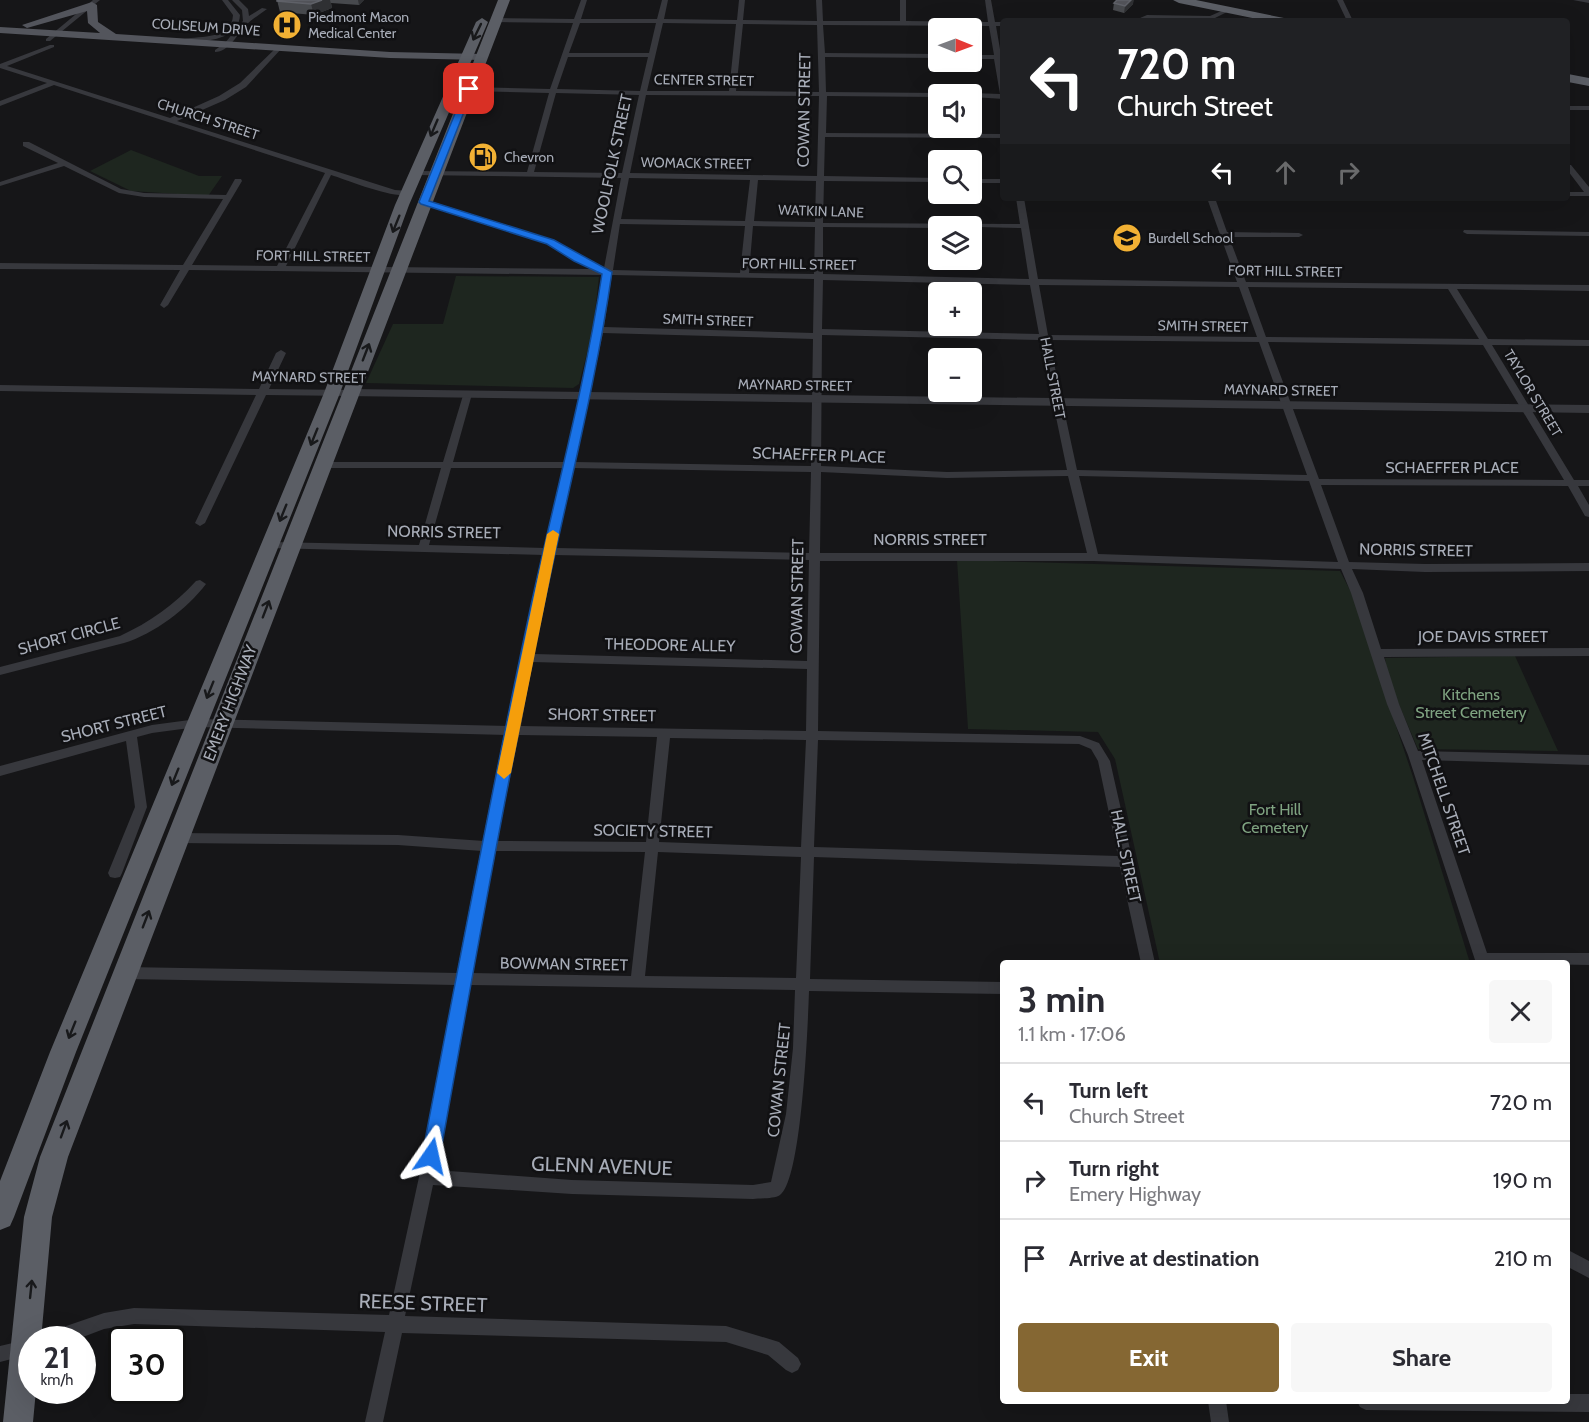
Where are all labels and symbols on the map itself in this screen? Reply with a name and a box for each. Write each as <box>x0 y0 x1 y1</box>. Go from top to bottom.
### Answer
place label: Piedmont Macon Medical Center <box>308 8 409 42</box>
hospital icon: Piedmont Macon Medical Center <box>271 9 303 41</box>
street label: COLISEUM DRIVE <box>151 14 261 40</box>
north arrow <box>928 18 982 72</box>
one-way arrow <box>471 23 483 41</box>
street label: COWAN STREET <box>793 52 815 168</box>
pin <box>443 63 494 114</box>
street label: CENTER STREET <box>654 70 755 90</box>
street label: WOOLFOLK STREET <box>588 92 636 236</box>
street label: CHURCH STREET <box>155 94 262 144</box>
one-way arrow <box>428 119 440 137</box>
fuel station icon: Chevron <box>467 141 499 173</box>
place label: Chevron <box>504 148 554 166</box>
street label: WOMACK STREET <box>641 153 752 173</box>
street label: WATKIN LANE <box>778 201 864 222</box>
one-way arrow <box>390 214 401 233</box>
school or university icon: Burdell School <box>1111 222 1143 254</box>
place label: Burdell School <box>1148 229 1234 247</box>
street label: FORT HILL STREET <box>256 246 371 266</box>
street label: FORT HILL STREET <box>742 254 857 274</box>
street label: FORT HILL STREET <box>1228 261 1343 281</box>
street label: SMITH STREET <box>662 309 754 331</box>
street label: SMITH STREET <box>1158 316 1249 336</box>
street label: HALL STREET <box>1036 336 1070 421</box>
one-way arrow <box>361 343 372 362</box>
street label: TAYLOR STREET <box>1500 346 1566 440</box>
street label: MAYNARD STREET <box>252 367 367 387</box>
street label: MAYNARD STREET <box>738 375 853 395</box>
street label: MAYNARD STREET <box>1224 380 1339 400</box>
one-way arrow <box>308 427 319 446</box>
street label: SCHAEFFER PLACE <box>752 443 886 467</box>
street label: SCHAEFFER PLACE <box>1385 458 1519 477</box>
one-way arrow <box>277 504 288 522</box>
street label: NORRIS STREET <box>387 522 501 542</box>
street label: NORRIS STREET <box>873 530 987 549</box>
street label: COWAN STREET <box>786 538 808 654</box>
street label: NORRIS STREET <box>1359 540 1473 560</box>
one-way arrow <box>262 601 273 619</box>
street label: SHORT CIRCLE <box>16 613 122 659</box>
street label: JOE DAVIS STREET <box>1417 627 1548 646</box>
street label: THEODORE ALLEY <box>604 634 736 656</box>
street label: EMERY HIGHWAY <box>199 641 261 764</box>
one-way arrow <box>204 680 215 699</box>
park label: Kitchens Street Cemetery <box>1415 685 1527 722</box>
street label: SHORT STREET <box>59 702 169 746</box>
street label: SHORT STREET <box>548 705 657 725</box>
street label: MITCHELL STREET <box>1414 730 1474 858</box>
one-way arrow <box>169 767 180 786</box>
park label: Fort Hill Cemetery <box>1242 800 1308 837</box>
street label: HALL STREET <box>1107 808 1145 905</box>
street label: SOCIETY STREET <box>593 820 713 842</box>
one-way arrow <box>141 910 152 928</box>
street label: BOWMAN STREET <box>500 953 629 975</box>
one-way arrow <box>66 1020 77 1039</box>
street label: COWAN STREET <box>764 1021 794 1138</box>
one-way arrow <box>60 1120 71 1139</box>
position arrow <box>399 1124 463 1188</box>
street label: GLENN AVENUE <box>531 1152 673 1180</box>
one-way arrow <box>26 1280 37 1300</box>
street label: REESE STREET <box>358 1289 488 1317</box>
speed limit sign: 30 <box>108 1326 186 1404</box>

